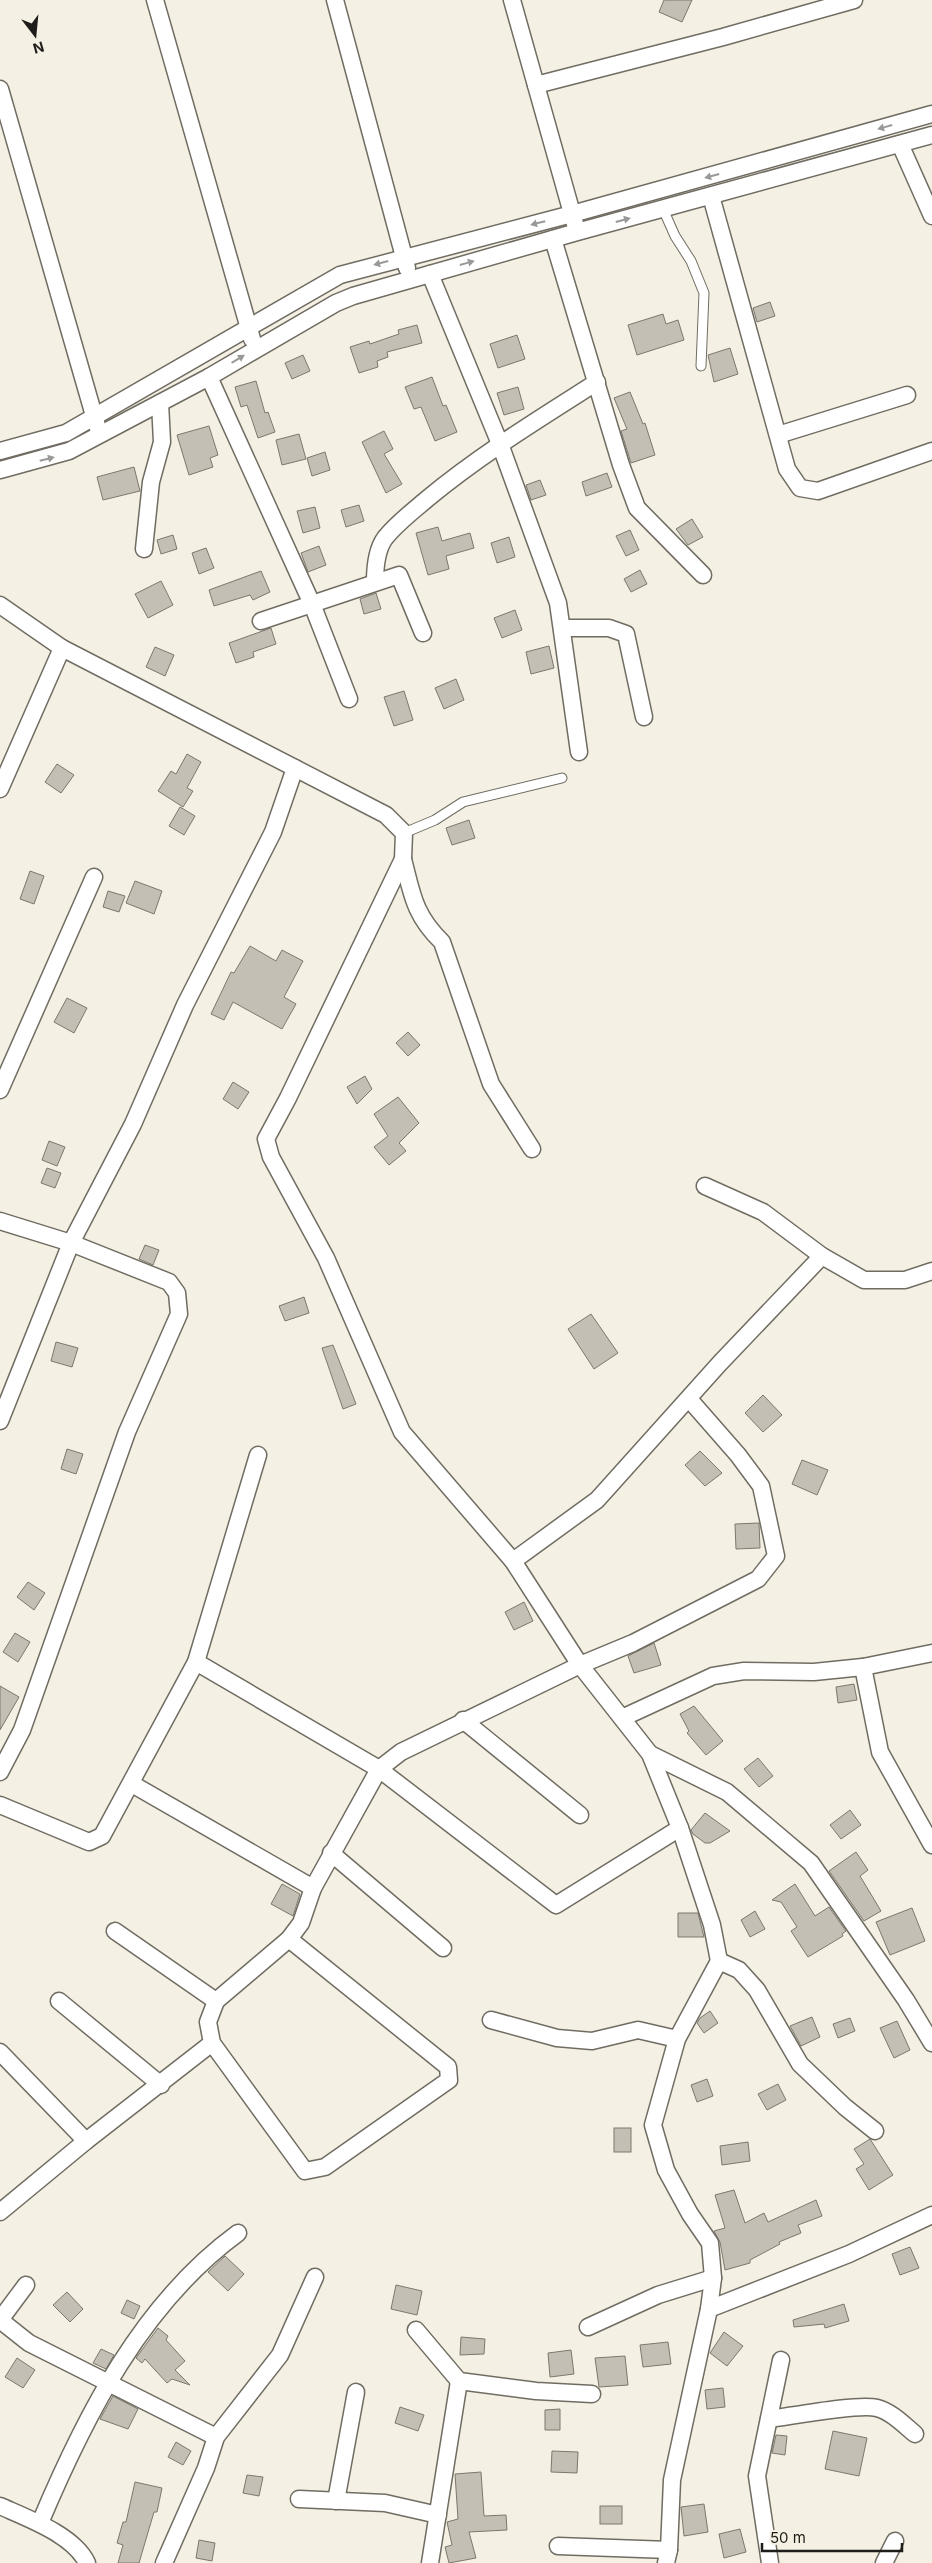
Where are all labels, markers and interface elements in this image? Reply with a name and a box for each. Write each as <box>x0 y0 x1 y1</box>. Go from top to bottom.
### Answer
north arrow <box>10 10 60 60</box>
text: N <box>31 38 46 58</box>
one-way arrow <box>877 123 892 131</box>
one-way arrow <box>704 172 719 180</box>
one-way arrow <box>616 215 631 223</box>
one-way arrow <box>531 219 546 227</box>
one-way arrow <box>373 259 388 267</box>
one-way arrow <box>459 259 474 267</box>
one-way arrow <box>231 355 244 364</box>
one-way arrow <box>40 454 55 462</box>
scale bar <box>762 2520 902 2552</box>
text: 50 m <box>770 2528 806 2547</box>

